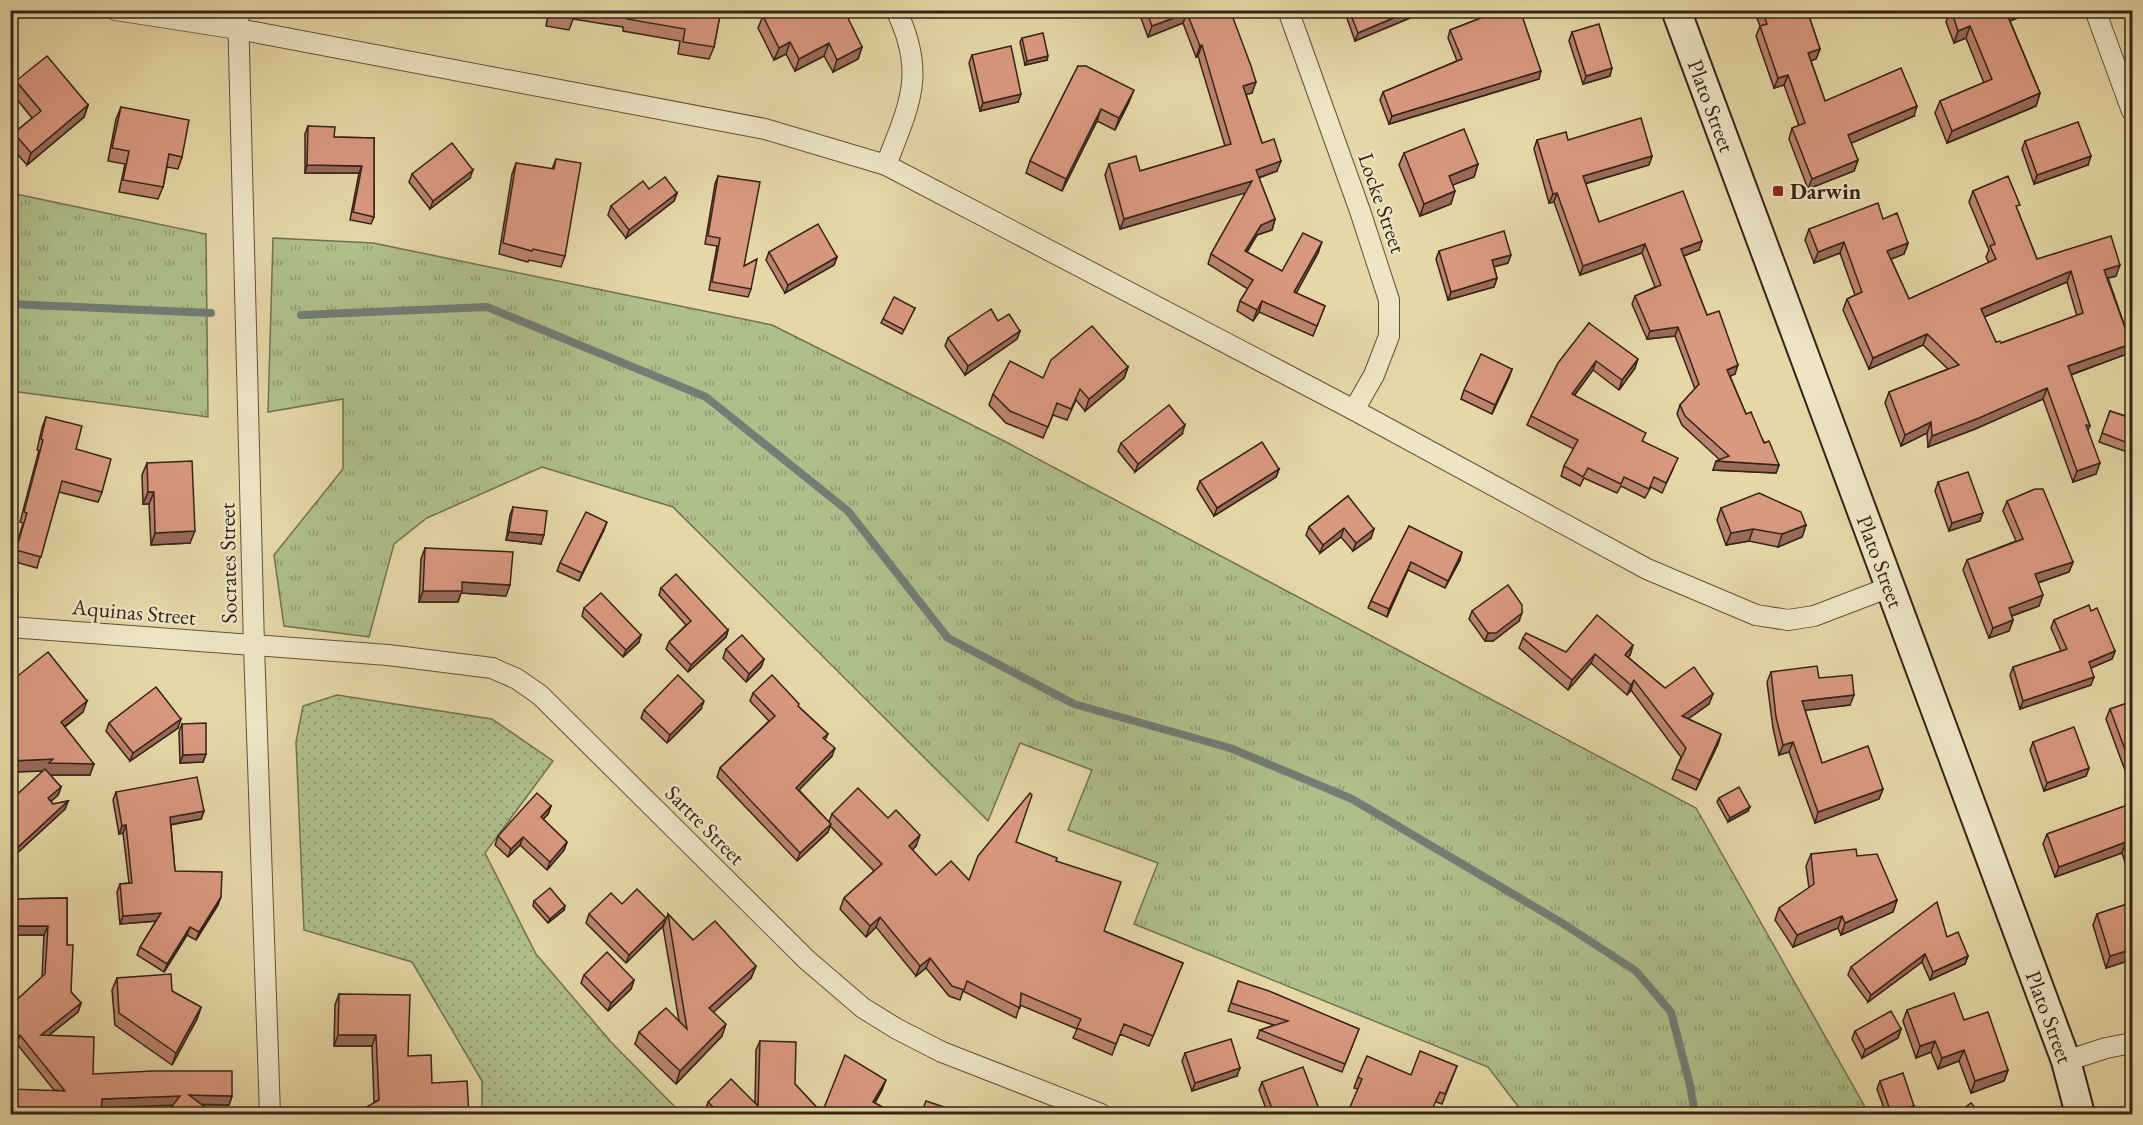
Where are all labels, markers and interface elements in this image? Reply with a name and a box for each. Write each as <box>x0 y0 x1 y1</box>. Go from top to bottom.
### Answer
street label: Plato Street <box>1681 55 1742 156</box>
street label: Locke Street <box>1351 149 1413 257</box>
place label: Darwin <box>1790 177 1862 206</box>
marker: Darwin <box>1771 184 1785 198</box>
street label: Socrates Street <box>212 502 244 624</box>
street label: Plato Street <box>1850 511 1911 612</box>
street label: Aquinas Street <box>70 592 197 632</box>
street label: Sartre Street <box>659 779 751 871</box>
street label: Plato Street <box>2019 966 2080 1067</box>

